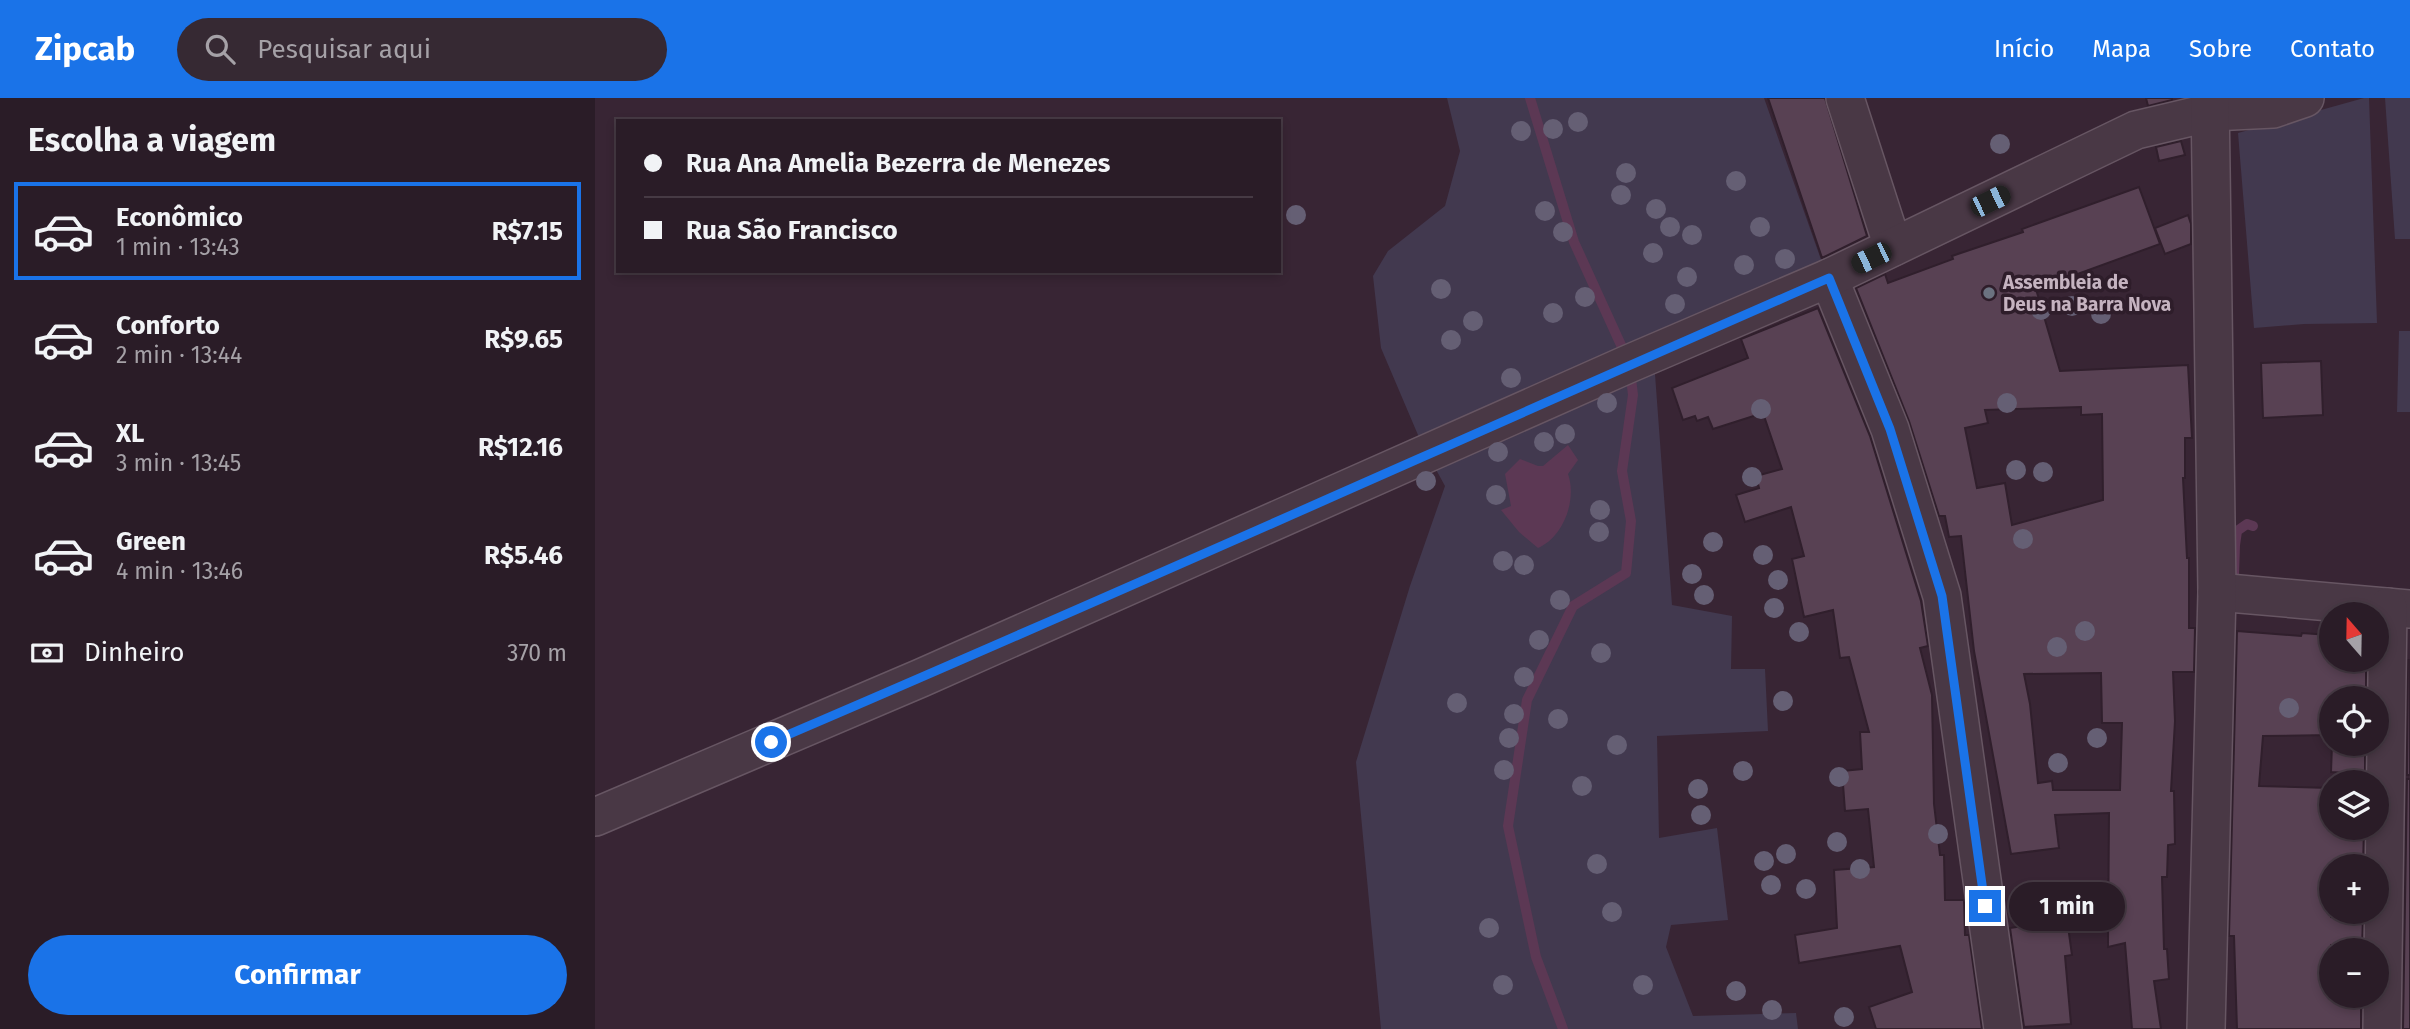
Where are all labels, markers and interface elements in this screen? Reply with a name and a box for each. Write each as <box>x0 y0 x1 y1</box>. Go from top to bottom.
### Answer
search box <box>177 18 667 81</box>
text: Zipcab <box>35 29 135 69</box>
icon: search <box>201 30 239 68</box>
text: Pesquisar aqui <box>257 34 431 65</box>
text: Início <box>1994 35 2054 63</box>
text: Mapa <box>2092 35 2151 63</box>
text: Sobre <box>2189 35 2252 63</box>
text: Contato <box>2290 35 2375 63</box>
text: Escolha a viagem <box>28 121 276 159</box>
text: Rua Ana Amelia Bezerra de Menezes <box>686 148 1110 179</box>
car <box>1967 182 2014 220</box>
icon: car <box>32 200 95 263</box>
text: Econômico <box>116 202 243 233</box>
text: Rua São Francisco <box>686 215 898 246</box>
text: R$7.15 <box>492 216 563 247</box>
text: 1 min · 13:43 <box>116 233 240 261</box>
car <box>1848 239 1895 277</box>
place label: Assembleia de Deus na Barra Nova <box>2002 271 2171 316</box>
marker: Assembleia de Deus na Barra Nova <box>1981 285 1997 301</box>
icon: car <box>32 308 95 371</box>
text: Conforto <box>116 310 220 341</box>
text: R$9.65 <box>484 324 563 355</box>
text: 2 min · 13:44 <box>116 341 242 369</box>
icon: car <box>32 416 95 479</box>
text: XL <box>116 418 144 449</box>
text: R$12.16 <box>478 432 563 463</box>
text: 3 min · 13:45 <box>116 449 241 477</box>
icon: car <box>32 524 95 587</box>
text: Green <box>116 526 186 557</box>
text: R$5.46 <box>484 540 563 571</box>
text: 4 min · 13:46 <box>116 557 243 585</box>
north arrow <box>2319 602 2389 672</box>
map controls <box>2319 602 2389 1008</box>
icon: cash <box>28 634 66 672</box>
text: Dinheiro <box>84 637 185 668</box>
text: 370 m <box>507 639 567 667</box>
button: locate <box>2319 686 2389 756</box>
route start <box>755 726 787 758</box>
button: layers <box>2319 770 2389 840</box>
button: + <box>2319 854 2389 924</box>
callout: 1 min <box>2009 882 2125 930</box>
route end <box>1969 890 2001 922</box>
text: 1 min <box>2039 892 2095 920</box>
button: Confirmar <box>28 935 567 1015</box>
button: − <box>2319 938 2389 1008</box>

